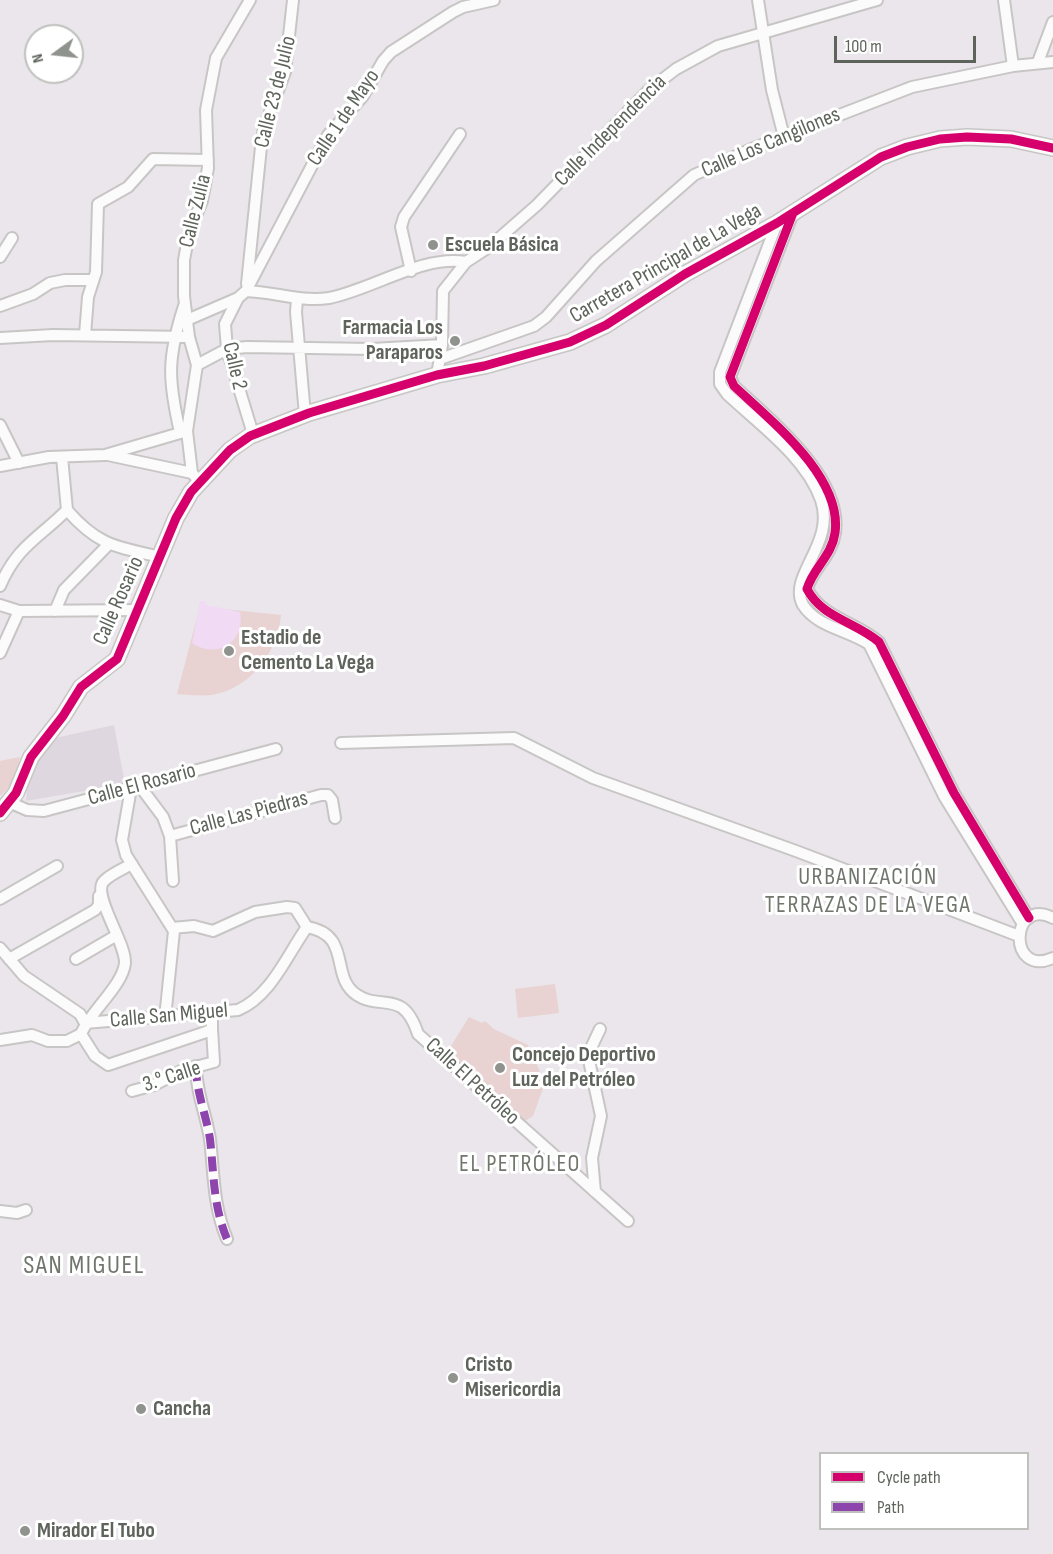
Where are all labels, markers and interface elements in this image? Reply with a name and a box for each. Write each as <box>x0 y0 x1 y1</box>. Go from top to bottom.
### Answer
north arrow <box>24 24 84 84</box>
scale bar <box>837 24 980 62</box>
street label: Calle 23 de Julio <box>249 33 303 151</box>
text: 100 m <box>845 36 882 57</box>
text: N <box>28 52 48 65</box>
street label: Calle 1 de Mayo <box>302 65 386 171</box>
street label: Calle Independencia <box>550 70 672 192</box>
street label: Calle Los Cangilones <box>698 102 844 184</box>
street label: Calle Zulia <box>174 172 218 250</box>
street label: Carretera Principal de La Vega <box>565 198 767 330</box>
place label: Escuela Básica <box>445 232 559 258</box>
marker: Escuela Básica <box>426 238 440 252</box>
place label: Farmacia Los Paraparos <box>342 315 443 366</box>
marker: Farmacia Los Paraparos <box>448 334 462 348</box>
street label: Calle 2 <box>216 339 252 393</box>
street label: Calle Rosario <box>88 553 150 649</box>
place label: Estadio de Cemento La Vega <box>241 625 374 676</box>
marker: Estadio de Cemento La Vega <box>222 644 236 658</box>
street label: Calle El Rosario <box>85 758 199 812</box>
street label: Calle Las Piedras <box>187 786 311 842</box>
district label: URBANIZACIÓN TERRAZAS DE LA VEGA <box>765 864 971 920</box>
street label: Calle San Miguel <box>109 998 229 1034</box>
street label: Calle El Petróleo <box>419 1033 525 1131</box>
place label: Concejo Deportivo Luz del Petróleo <box>512 1042 656 1094</box>
street label: 3.° Calle <box>140 1055 204 1099</box>
marker: Concejo Deportivo Luz del Petróleo <box>493 1061 507 1075</box>
district label: EL PETRÓLEO <box>459 1151 581 1179</box>
district label: SAN MIGUEL <box>23 1250 145 1282</box>
place label: Cristo Misericordia <box>465 1352 561 1404</box>
marker: Cristo Misericordia <box>446 1371 460 1385</box>
place label: Cancha <box>153 1396 211 1422</box>
marker: Cancha <box>134 1402 148 1416</box>
legend <box>819 1452 1029 1530</box>
text: Cycle path <box>877 1467 941 1488</box>
text: Path <box>877 1497 905 1518</box>
place label: Mirador El Tubo <box>37 1518 155 1544</box>
marker: Mirador El Tubo <box>18 1524 32 1538</box>

